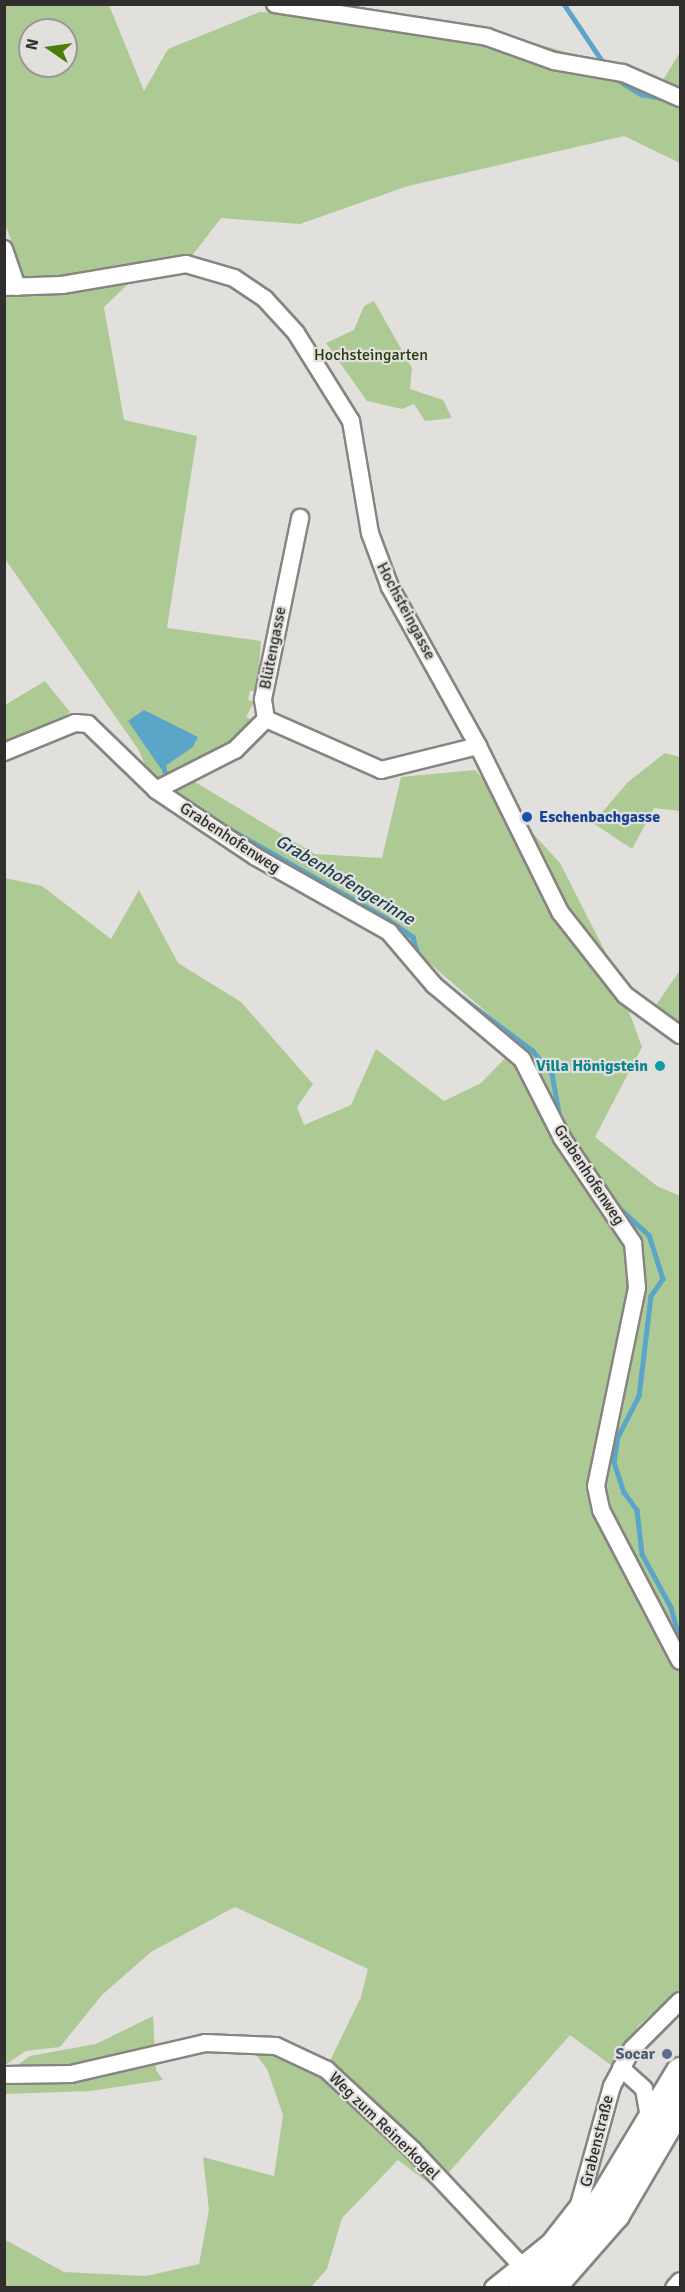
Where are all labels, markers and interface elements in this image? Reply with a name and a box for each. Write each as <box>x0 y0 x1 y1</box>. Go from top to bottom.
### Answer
north arrow <box>18 18 78 78</box>
text: N <box>21 37 43 52</box>
park label: Hochsteingarten <box>314 345 428 365</box>
street label: Hochsteingasse <box>372 559 440 663</box>
street label: Blütengasse <box>256 605 290 691</box>
street label: Grabenhofenweg <box>176 798 284 878</box>
place label: Eschenbachgasse <box>539 807 660 827</box>
marker: Eschenbachgasse <box>520 810 534 824</box>
water label: Grabenhofengerinne <box>272 830 418 930</box>
place label: Villa Hönigstein <box>536 1056 648 1076</box>
marker: Villa Hönigstein <box>653 1059 667 1073</box>
street label: Grabenhofenweg <box>549 1121 629 1229</box>
place label: Socar <box>616 2044 655 2064</box>
marker: Socar <box>660 2047 674 2061</box>
street label: Weg zum Reinerkogel <box>325 2068 443 2184</box>
street label: Grabenstraße <box>576 2093 618 2189</box>

